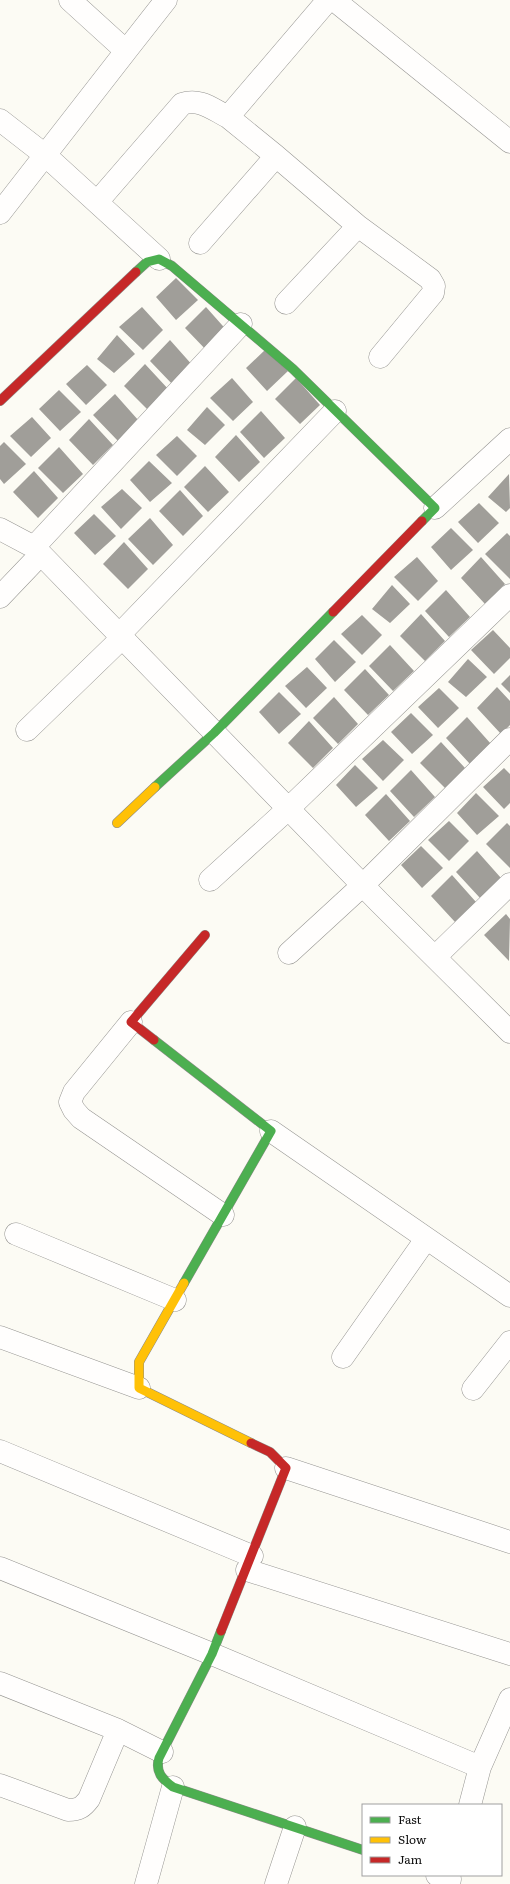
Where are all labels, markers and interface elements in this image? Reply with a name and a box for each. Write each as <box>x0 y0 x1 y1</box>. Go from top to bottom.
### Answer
legend <box>362 1804 502 1876</box>
text: Fast <box>398 1810 422 1828</box>
text: Slow <box>398 1830 427 1848</box>
text: Jam <box>398 1850 423 1868</box>

